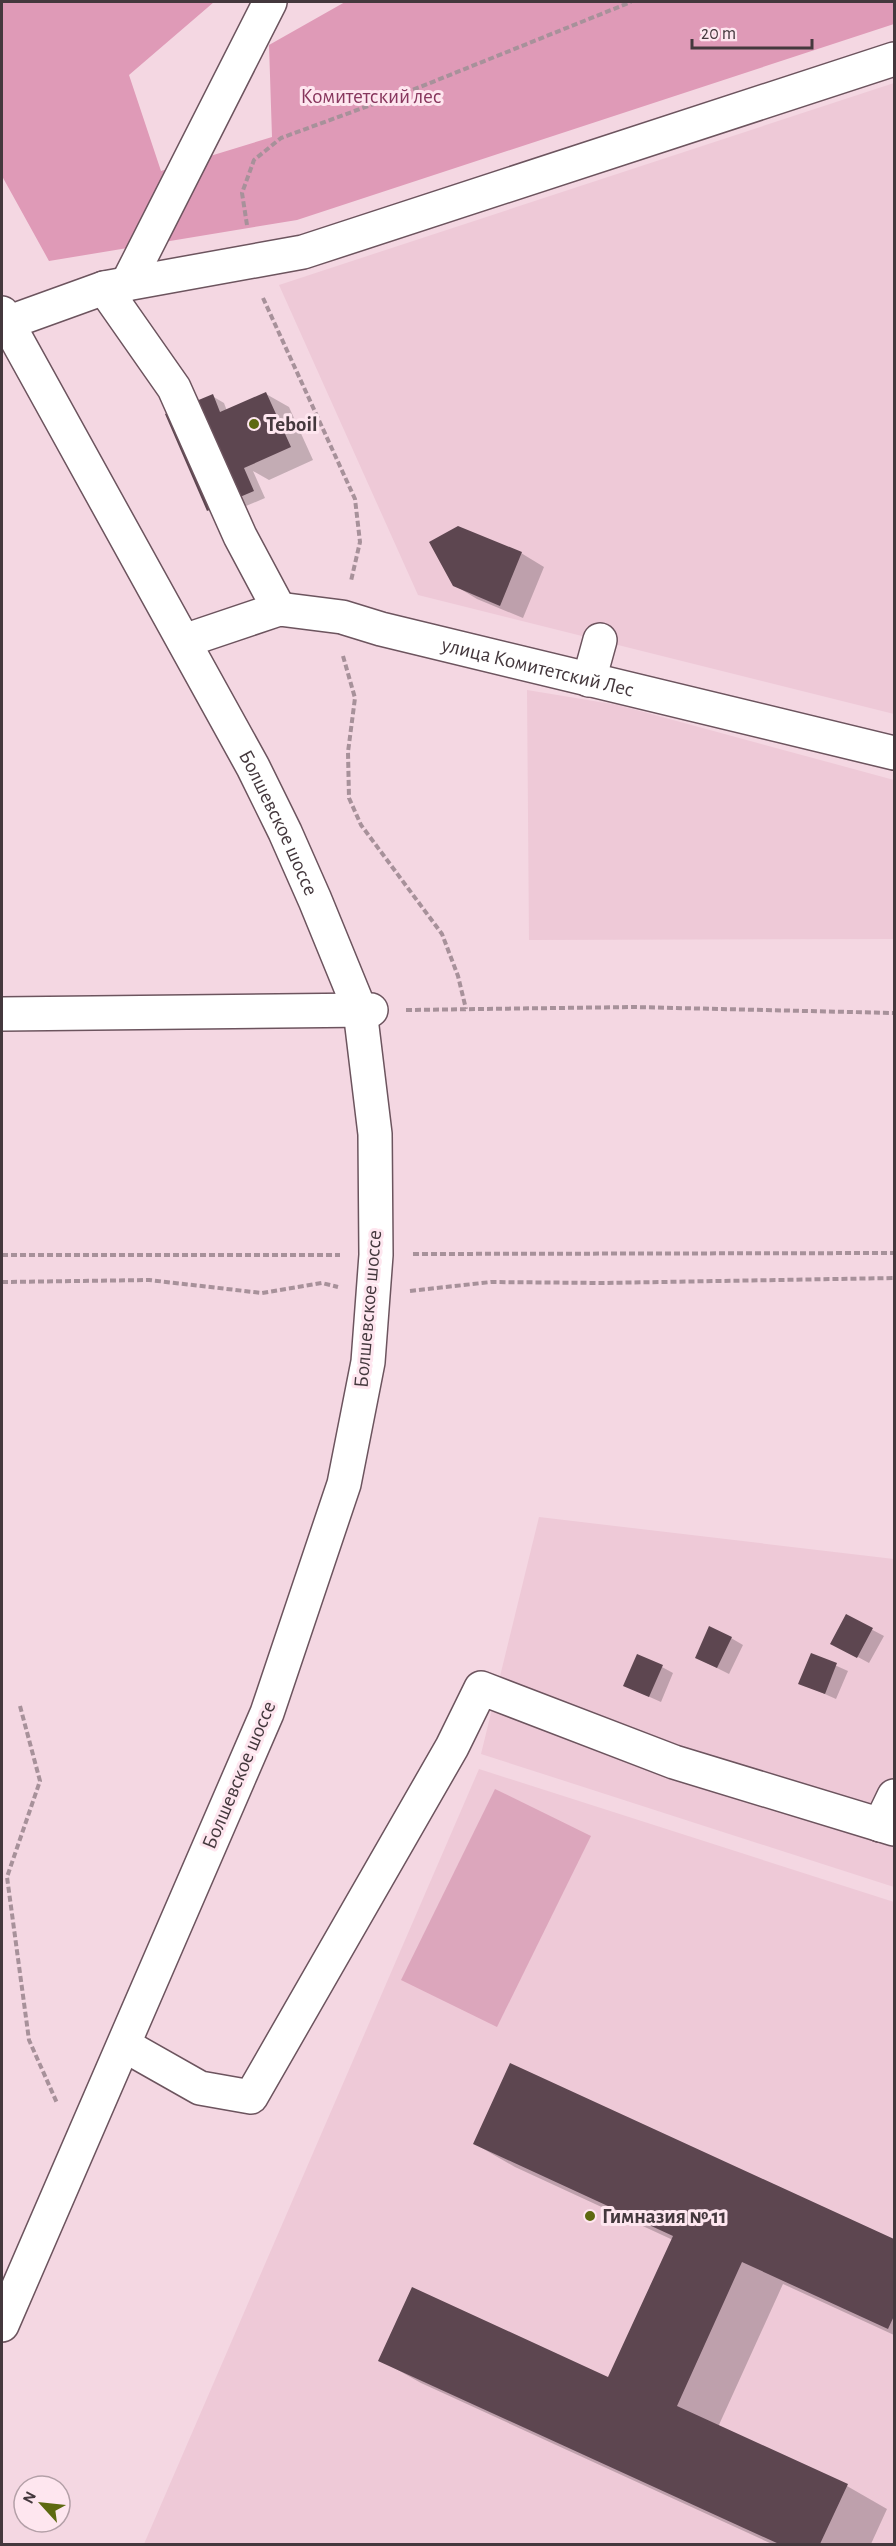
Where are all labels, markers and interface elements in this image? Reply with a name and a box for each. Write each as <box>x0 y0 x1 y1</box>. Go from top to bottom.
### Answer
scale bar <box>692 12 812 50</box>
text: 20 m <box>701 25 736 43</box>
park label: Комитетский лес <box>301 86 442 107</box>
place label: Teboil <box>266 414 317 435</box>
marker: Teboil <box>247 417 261 431</box>
street label: улица Комитетский Лес <box>439 633 636 700</box>
street label: Болшевское шоссе <box>235 746 322 898</box>
street label: Болшевское шоссе <box>351 1229 385 1389</box>
street label: Болшевское шоссе <box>198 1698 280 1852</box>
place label: Гимназия № 11 <box>602 2206 727 2227</box>
marker: Гимназия № 11 <box>583 2209 597 2223</box>
north arrow <box>12 2474 72 2534</box>
text: N <box>20 2489 39 2506</box>

